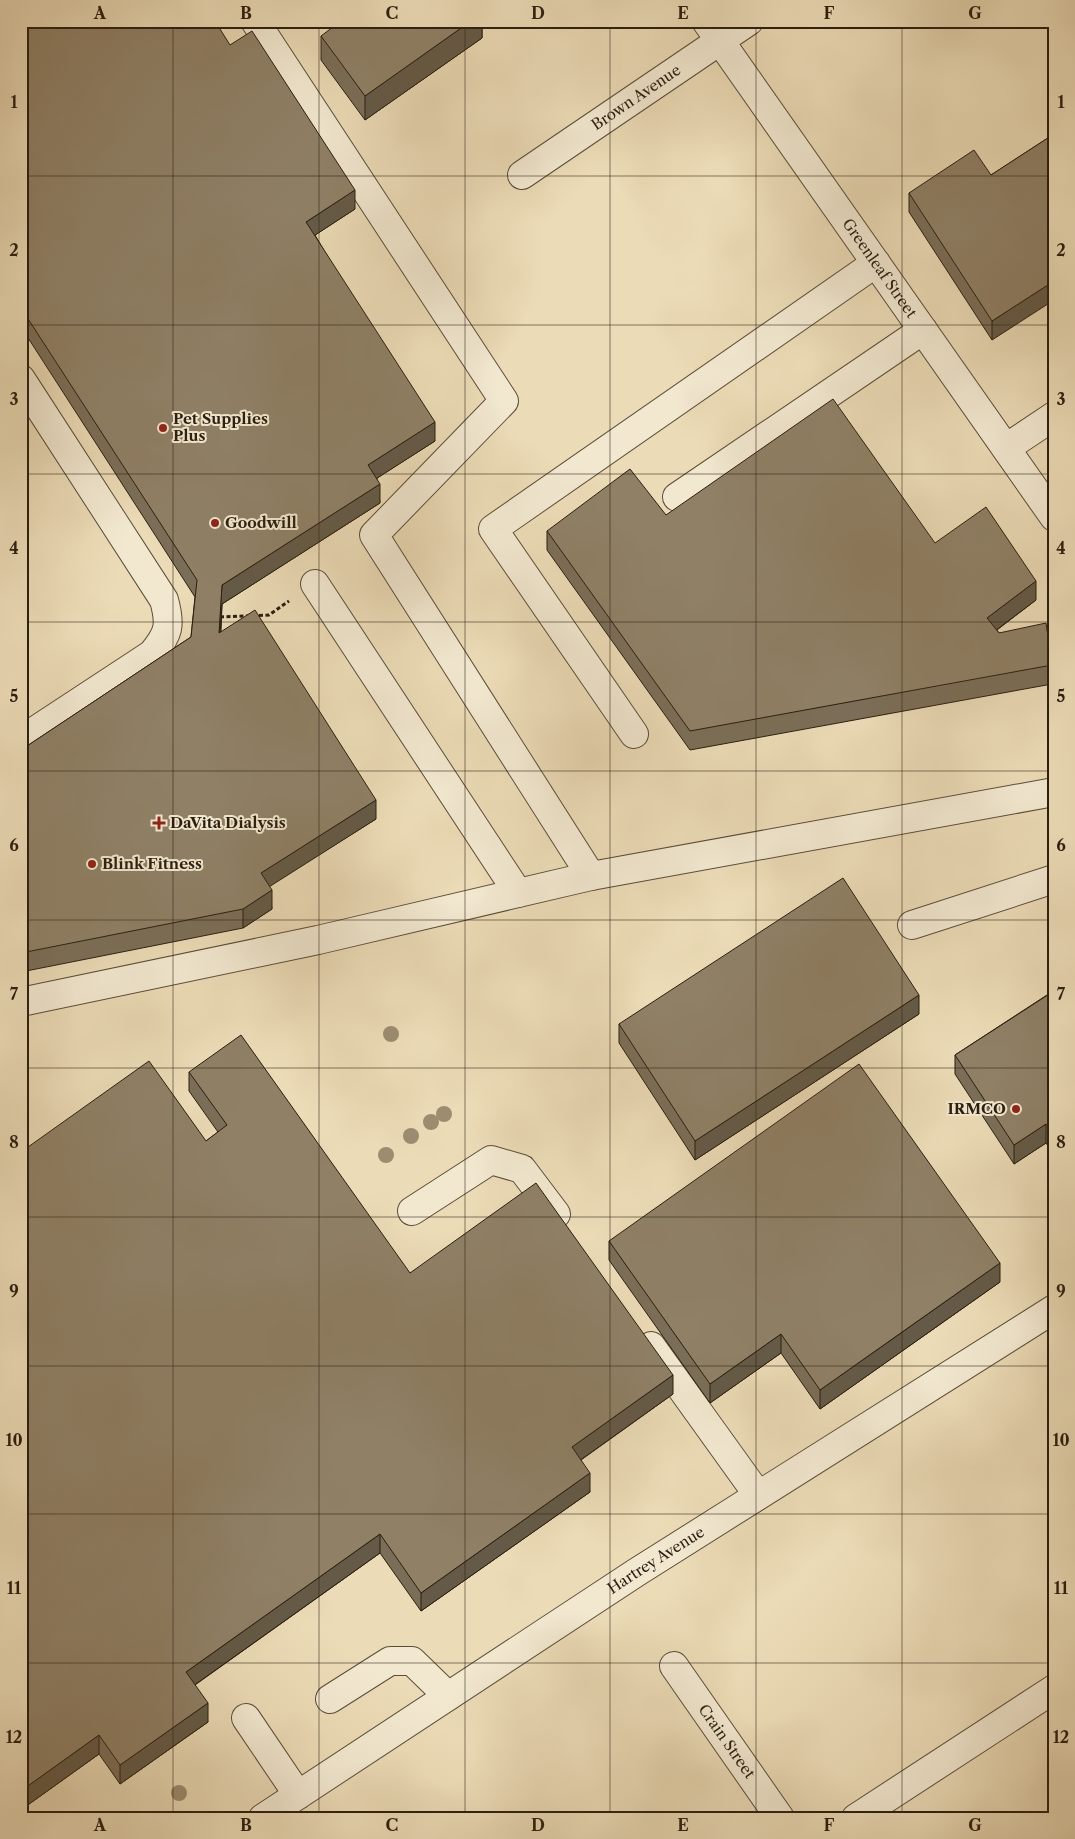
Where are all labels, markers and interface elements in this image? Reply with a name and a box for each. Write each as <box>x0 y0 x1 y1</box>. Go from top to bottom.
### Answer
text: A <box>93 3 107 23</box>
text: B <box>240 3 252 23</box>
text: C <box>386 3 398 23</box>
text: D <box>531 3 545 23</box>
text: E <box>677 3 689 23</box>
text: F <box>824 3 835 23</box>
text: G <box>968 3 982 23</box>
street label: Brown Avenue <box>588 60 684 134</box>
text: 1 <box>10 92 18 112</box>
text: 1 <box>1057 92 1065 112</box>
street label: Greenleaf Street <box>838 215 922 322</box>
text: 2 <box>9 240 19 260</box>
text: 2 <box>1056 240 1066 260</box>
text: 3 <box>9 389 19 409</box>
text: 3 <box>1056 389 1066 409</box>
place label: Pet Supplies Plus <box>173 409 268 445</box>
marker: Pet Supplies Plus <box>157 422 169 434</box>
place label: Goodwill <box>225 513 297 532</box>
marker: Goodwill <box>209 517 221 529</box>
text: 4 <box>9 538 19 558</box>
text: 4 <box>1056 538 1066 558</box>
text: 5 <box>10 686 19 706</box>
text: 5 <box>1057 686 1066 706</box>
place label: DaVita Dialysis <box>170 813 286 832</box>
marker: DaVita Dialysis <box>152 816 166 830</box>
text: 6 <box>9 835 19 855</box>
text: 6 <box>1056 835 1066 855</box>
place label: Blink Fitness <box>102 854 202 873</box>
marker: Blink Fitness <box>86 858 98 870</box>
text: 7 <box>10 984 19 1004</box>
text: 7 <box>1057 984 1066 1004</box>
place label: IRMCO <box>947 1099 1006 1118</box>
marker: IRMCO <box>1010 1103 1022 1115</box>
text: 8 <box>9 1132 19 1152</box>
text: 8 <box>1056 1132 1066 1152</box>
text: 9 <box>9 1281 19 1301</box>
text: 9 <box>1056 1281 1066 1301</box>
text: 10 <box>5 1430 23 1450</box>
text: 10 <box>1052 1430 1070 1450</box>
street label: Hartrey Avenue <box>604 1522 708 1598</box>
text: 11 <box>7 1578 22 1598</box>
text: 11 <box>1054 1578 1069 1598</box>
street label: Crain Street <box>695 1700 760 1783</box>
text: 12 <box>6 1727 22 1747</box>
text: 12 <box>1053 1727 1069 1747</box>
text: A <box>93 1815 107 1835</box>
text: B <box>240 1815 252 1835</box>
text: C <box>386 1815 398 1835</box>
text: D <box>531 1815 545 1835</box>
text: E <box>677 1815 689 1835</box>
text: F <box>824 1815 835 1835</box>
text: G <box>968 1815 982 1835</box>

